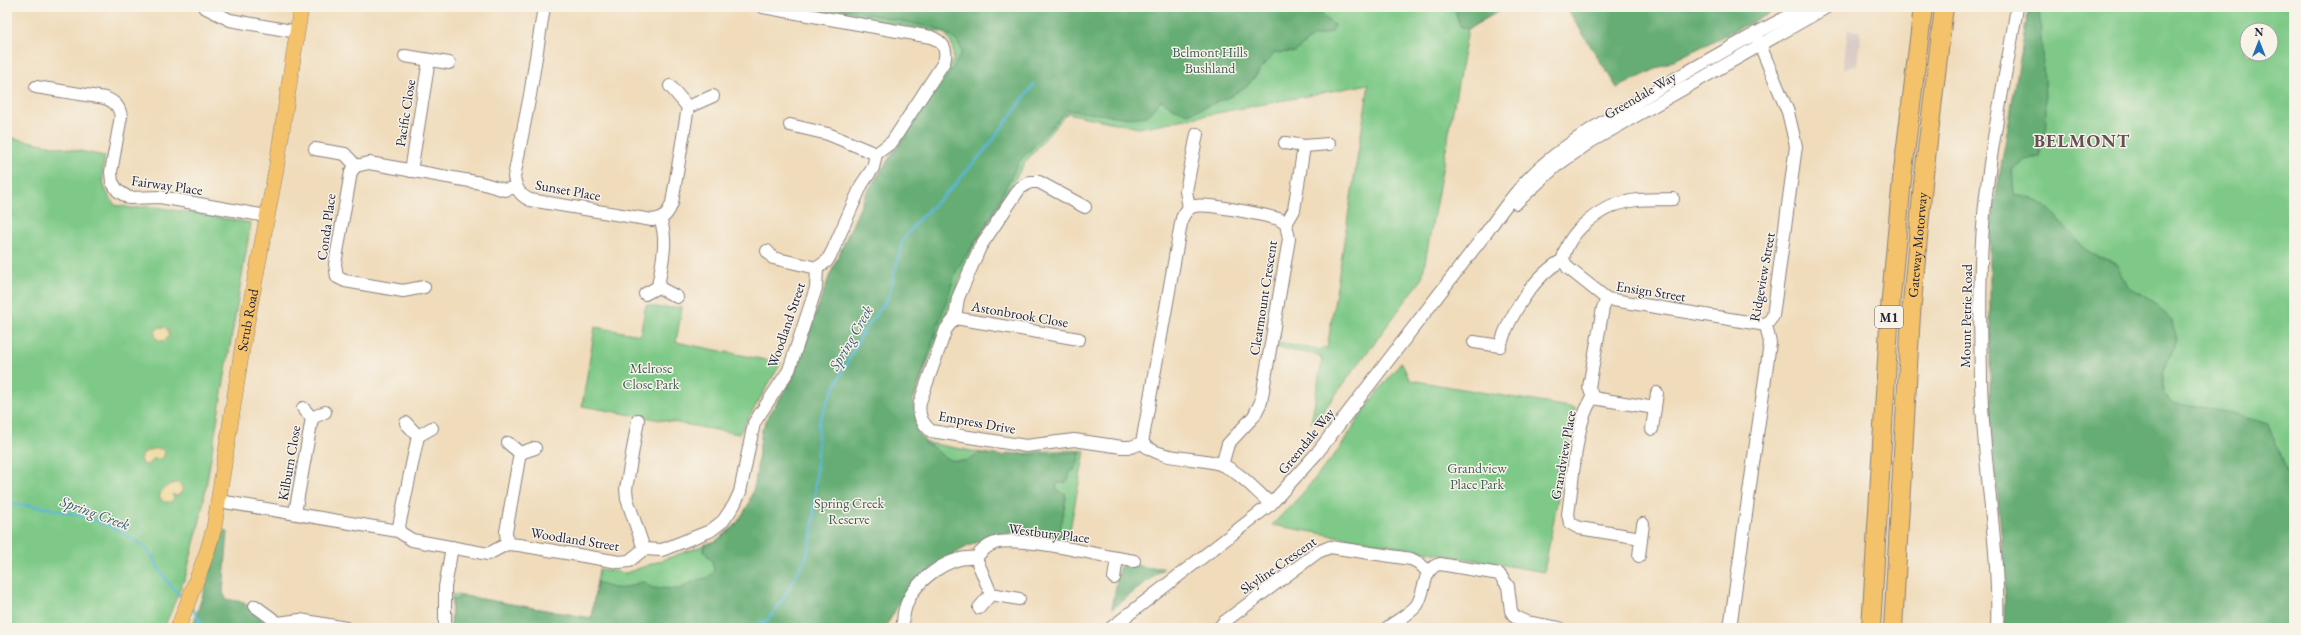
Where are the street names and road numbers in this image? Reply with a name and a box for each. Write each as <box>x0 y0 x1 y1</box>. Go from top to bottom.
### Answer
street label: Greendale Way <box>1601 67 1680 123</box>
street label: Pacific Close <box>391 78 419 148</box>
street label: Fairway Place <box>130 171 204 199</box>
street label: Sunset Place <box>534 175 603 205</box>
street label: Gateway Motorway <box>1904 190 1931 298</box>
street label: Conda Place <box>312 192 340 262</box>
street label: Ridgeview Street <box>1745 230 1779 323</box>
street label: Clearmount Crescent <box>1245 239 1281 357</box>
street label: Mount Petrie Road <box>1956 263 1976 368</box>
street label: Ensign Street <box>1615 277 1688 305</box>
street label: Woodland Street <box>763 279 809 370</box>
street label: Scrub Road <box>233 286 262 353</box>
street label: Astonbrook Close <box>969 296 1070 331</box>
road number: M1 <box>1875 306 1903 328</box>
street label: Greendale Way <box>1274 403 1339 478</box>
street label: Empress Drive <box>937 406 1017 438</box>
street label: Grandview Place <box>1546 409 1580 501</box>
street label: Kilburn Close <box>274 423 305 502</box>
street label: Westbury Place <box>1007 519 1091 547</box>
street label: Woodland Street <box>529 523 621 555</box>
street label: Skyline Crescent <box>1236 532 1320 598</box>

